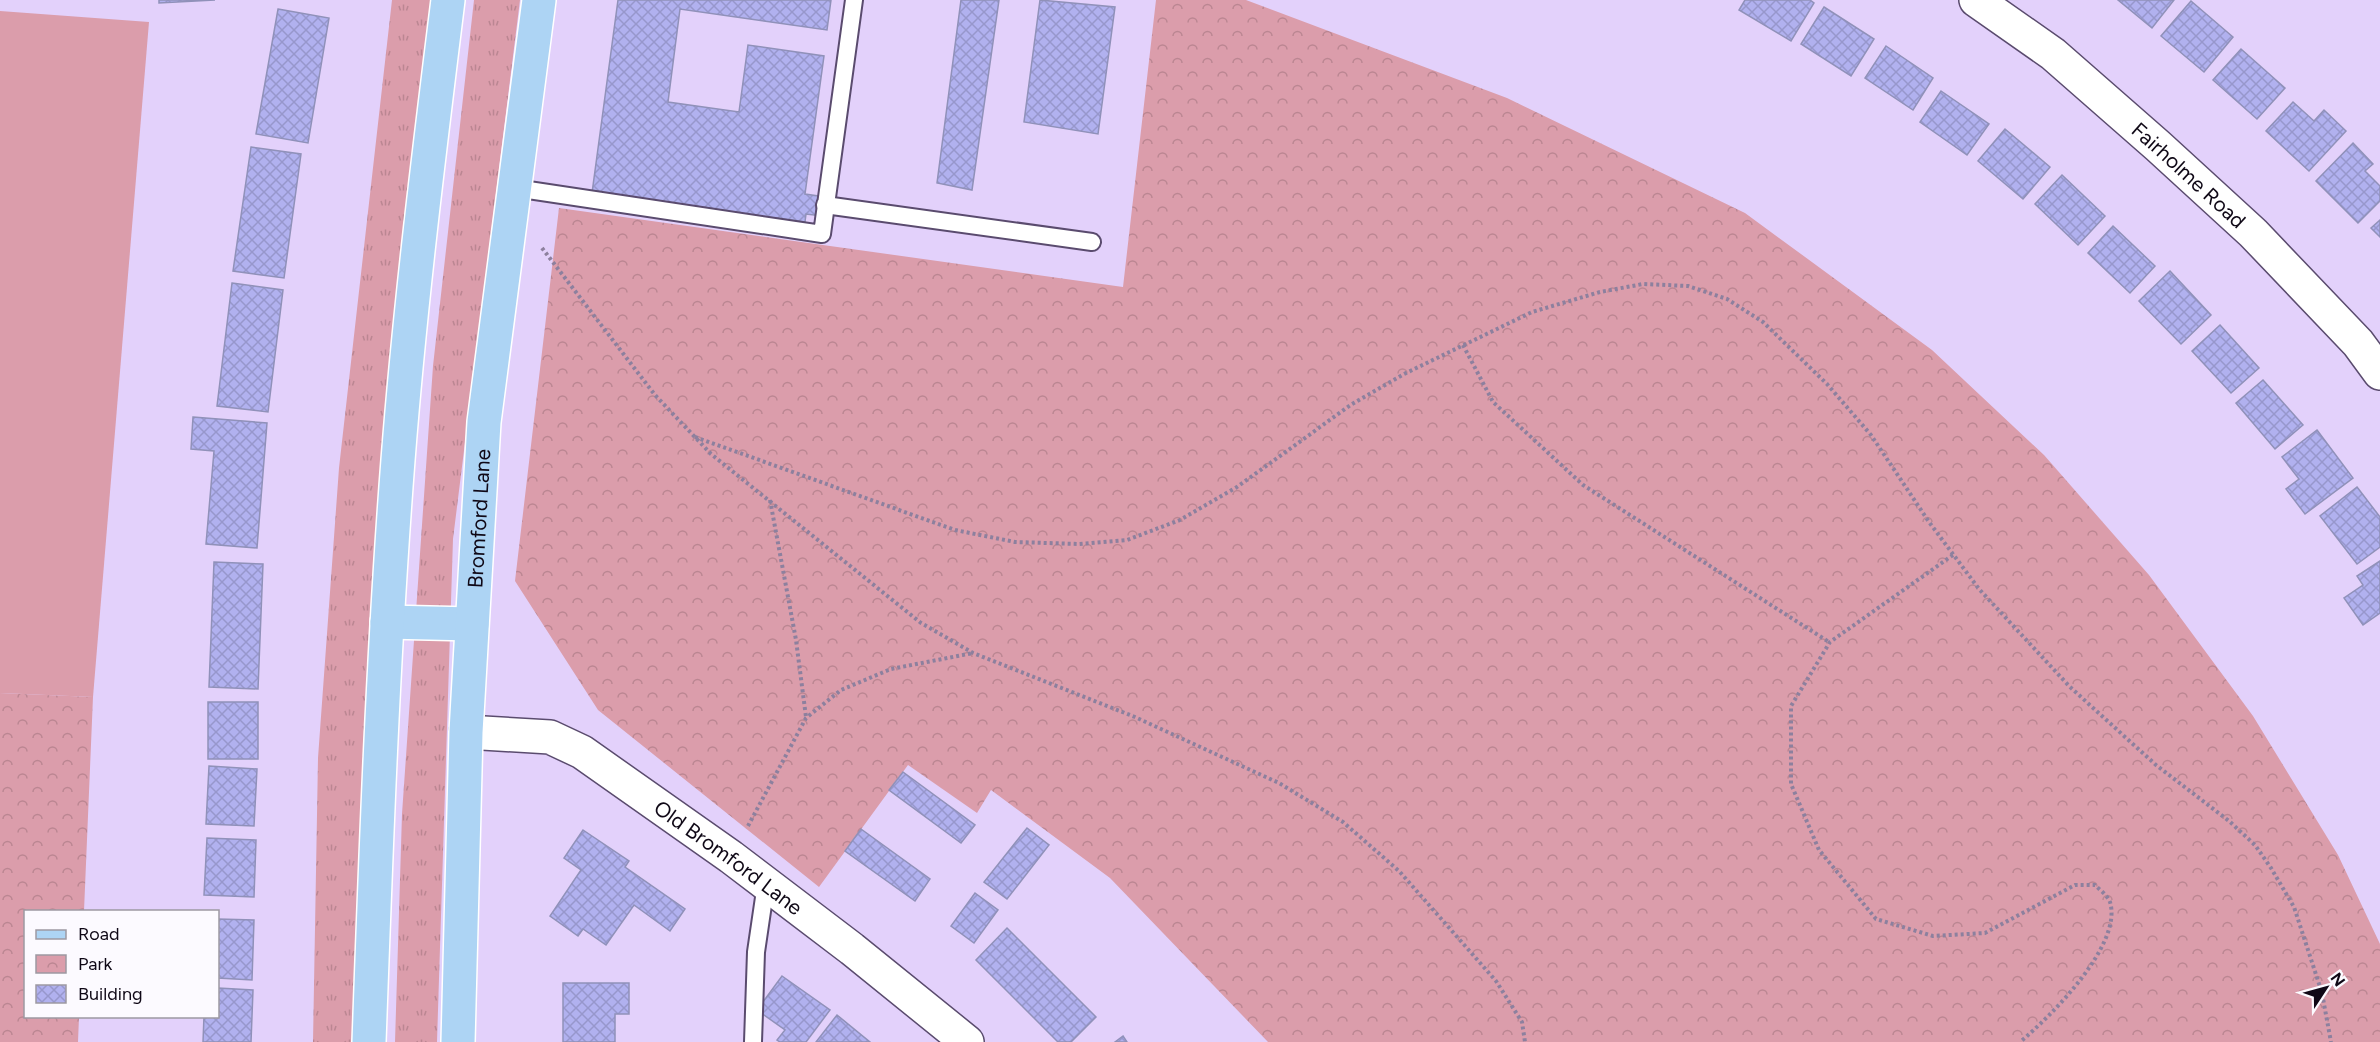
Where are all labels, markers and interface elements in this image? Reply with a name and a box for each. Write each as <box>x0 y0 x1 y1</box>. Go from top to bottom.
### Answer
street label: Fairholme Road <box>2127 117 2251 233</box>
street label: Bromford Lane <box>462 448 495 589</box>
street label: Old Bromford Lane <box>650 795 808 920</box>
legend <box>24 910 219 1018</box>
text: Road <box>78 923 119 945</box>
text: Park <box>78 953 113 975</box>
north arrow <box>2296 958 2356 1018</box>
text: N <box>2326 969 2349 990</box>
text: Building <box>78 983 143 1005</box>

